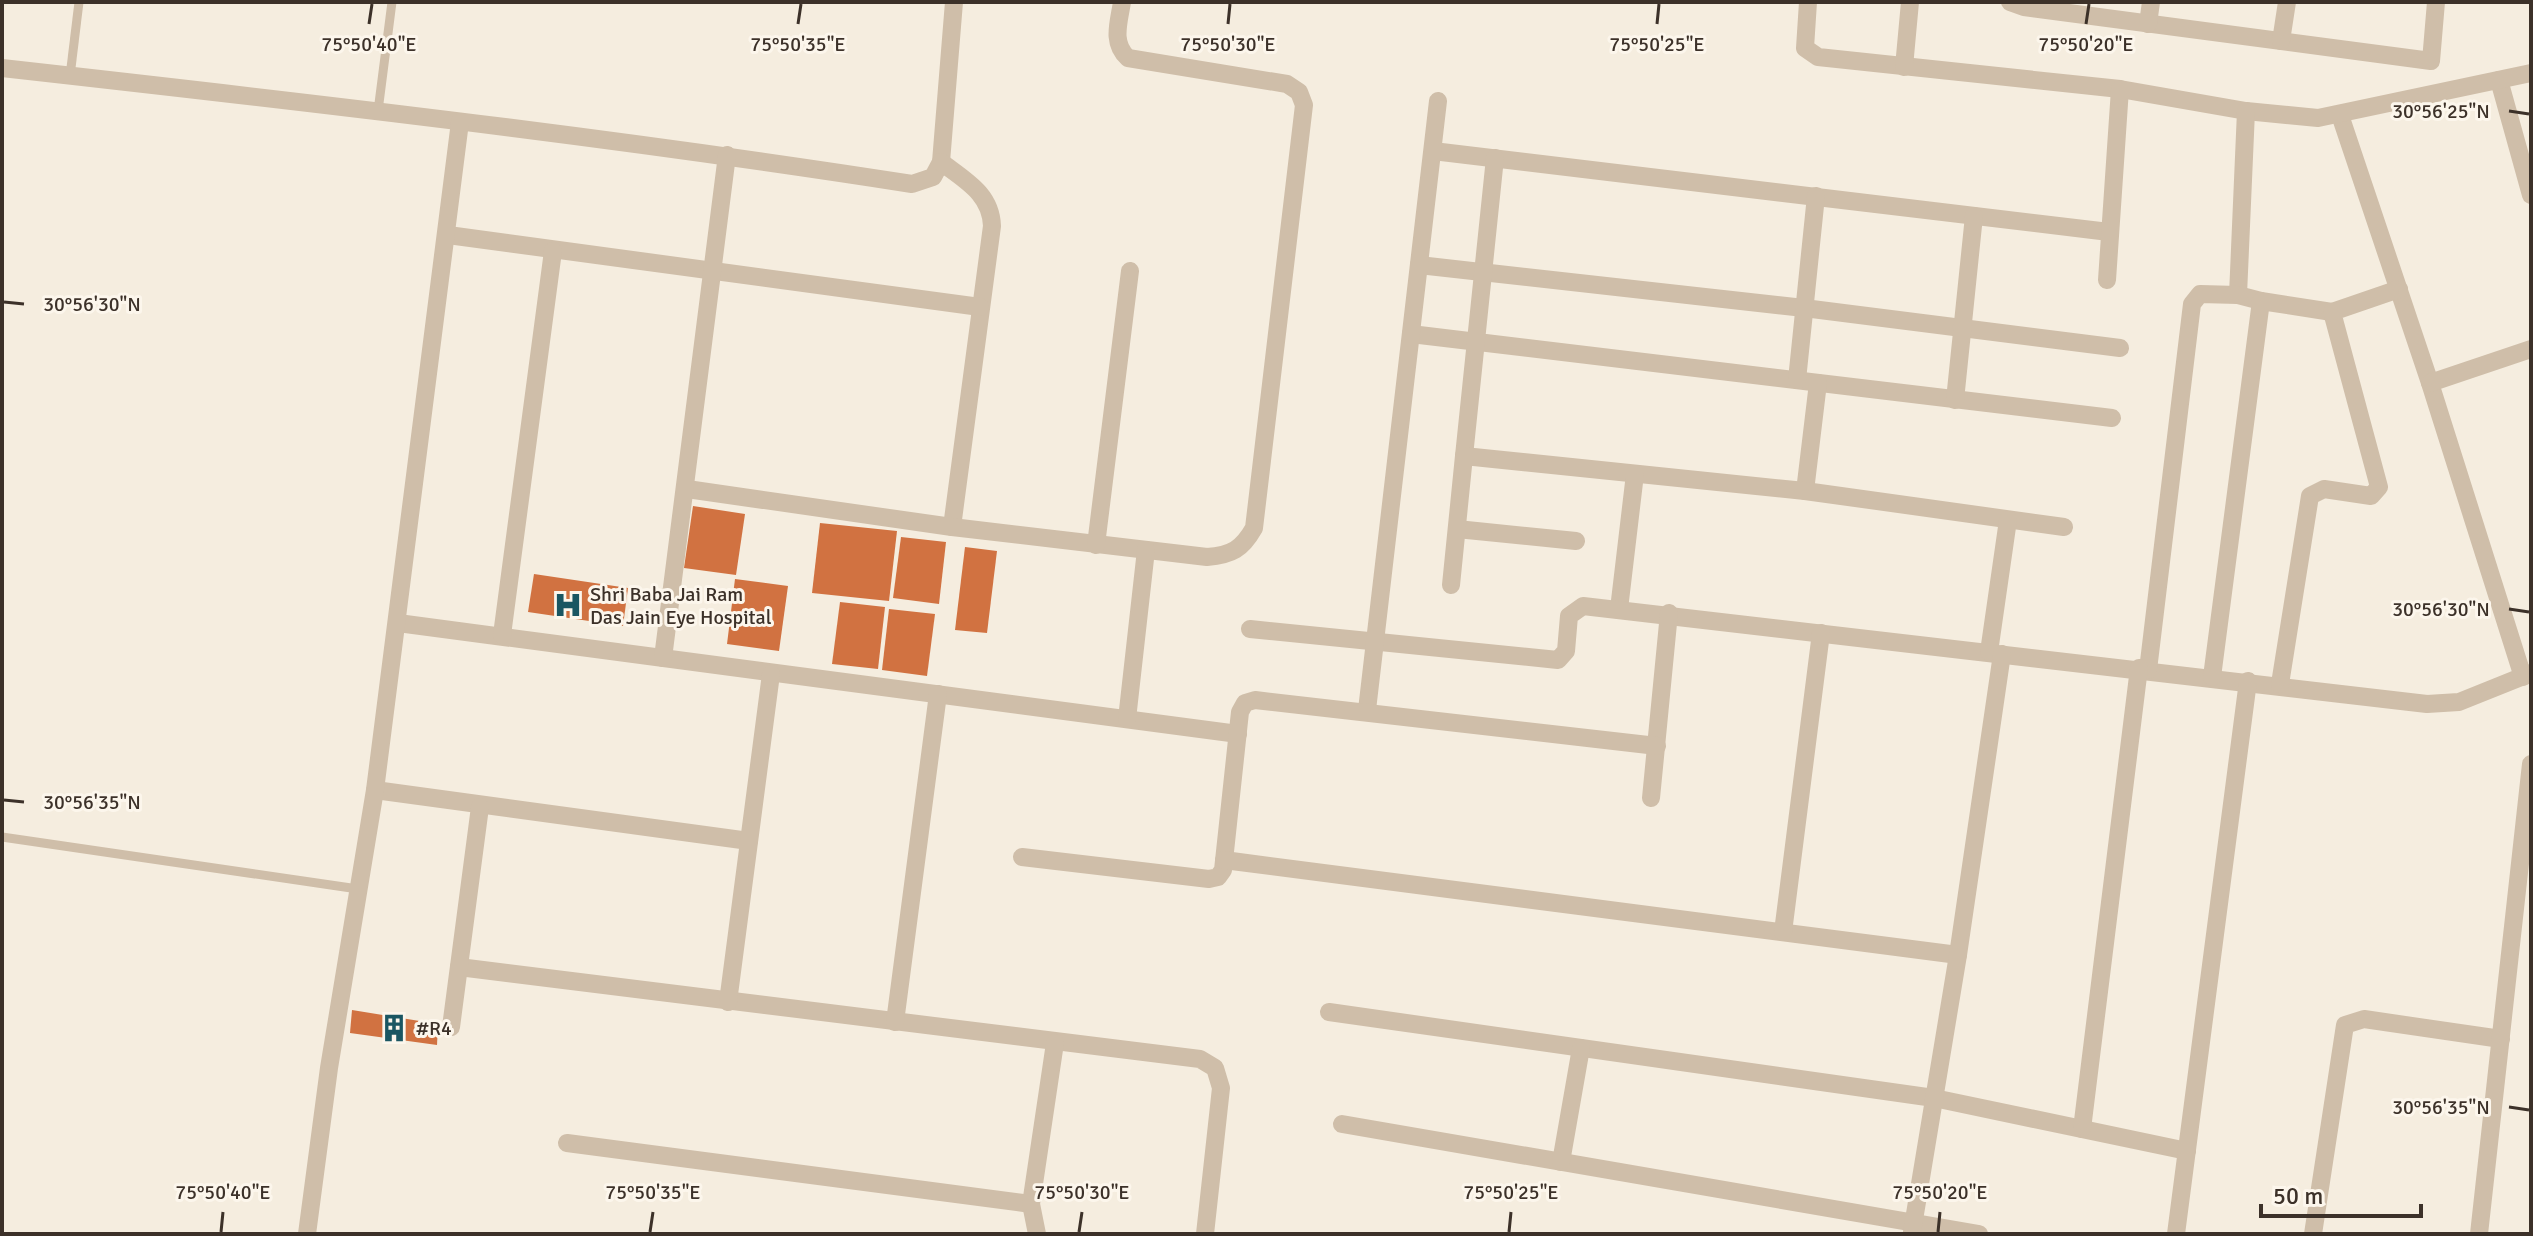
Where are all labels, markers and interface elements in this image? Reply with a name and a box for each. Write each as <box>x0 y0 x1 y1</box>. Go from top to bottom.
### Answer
text: 75°50'40"E <box>321 32 417 57</box>
text: 75°50'35"E <box>750 32 846 57</box>
text: 75°50'30"E <box>1180 32 1276 57</box>
text: 75°50'25"E <box>1609 32 1705 57</box>
text: 75°50'20"E <box>2038 32 2134 57</box>
text: 30°56'25"N <box>2392 99 2490 124</box>
text: 30°56'30"N <box>43 292 141 317</box>
place label: Shri Baba Jai Ram Das Jain Eye Hospital <box>590 582 772 630</box>
hospital icon: Shri Baba Jai Ram Das Jain Eye Hospital <box>553 590 583 620</box>
text: 30°56'30"N <box>2392 597 2490 622</box>
text: 30°56'35"N <box>43 790 141 815</box>
building icon: #R4 <box>379 1013 409 1043</box>
place label: #R4 <box>416 1016 452 1041</box>
text: 30°56'35"N <box>2392 1095 2490 1120</box>
scale bar <box>2261 1168 2421 1218</box>
text: 75°50'40"E <box>175 1180 271 1205</box>
text: 75°50'35"E <box>605 1180 701 1205</box>
text: 75°50'30"E <box>1034 1180 1130 1205</box>
text: 75°50'25"E <box>1463 1180 1559 1205</box>
text: 75°50'20"E <box>1892 1180 1988 1205</box>
text: 50 m <box>2273 1181 2323 1211</box>

